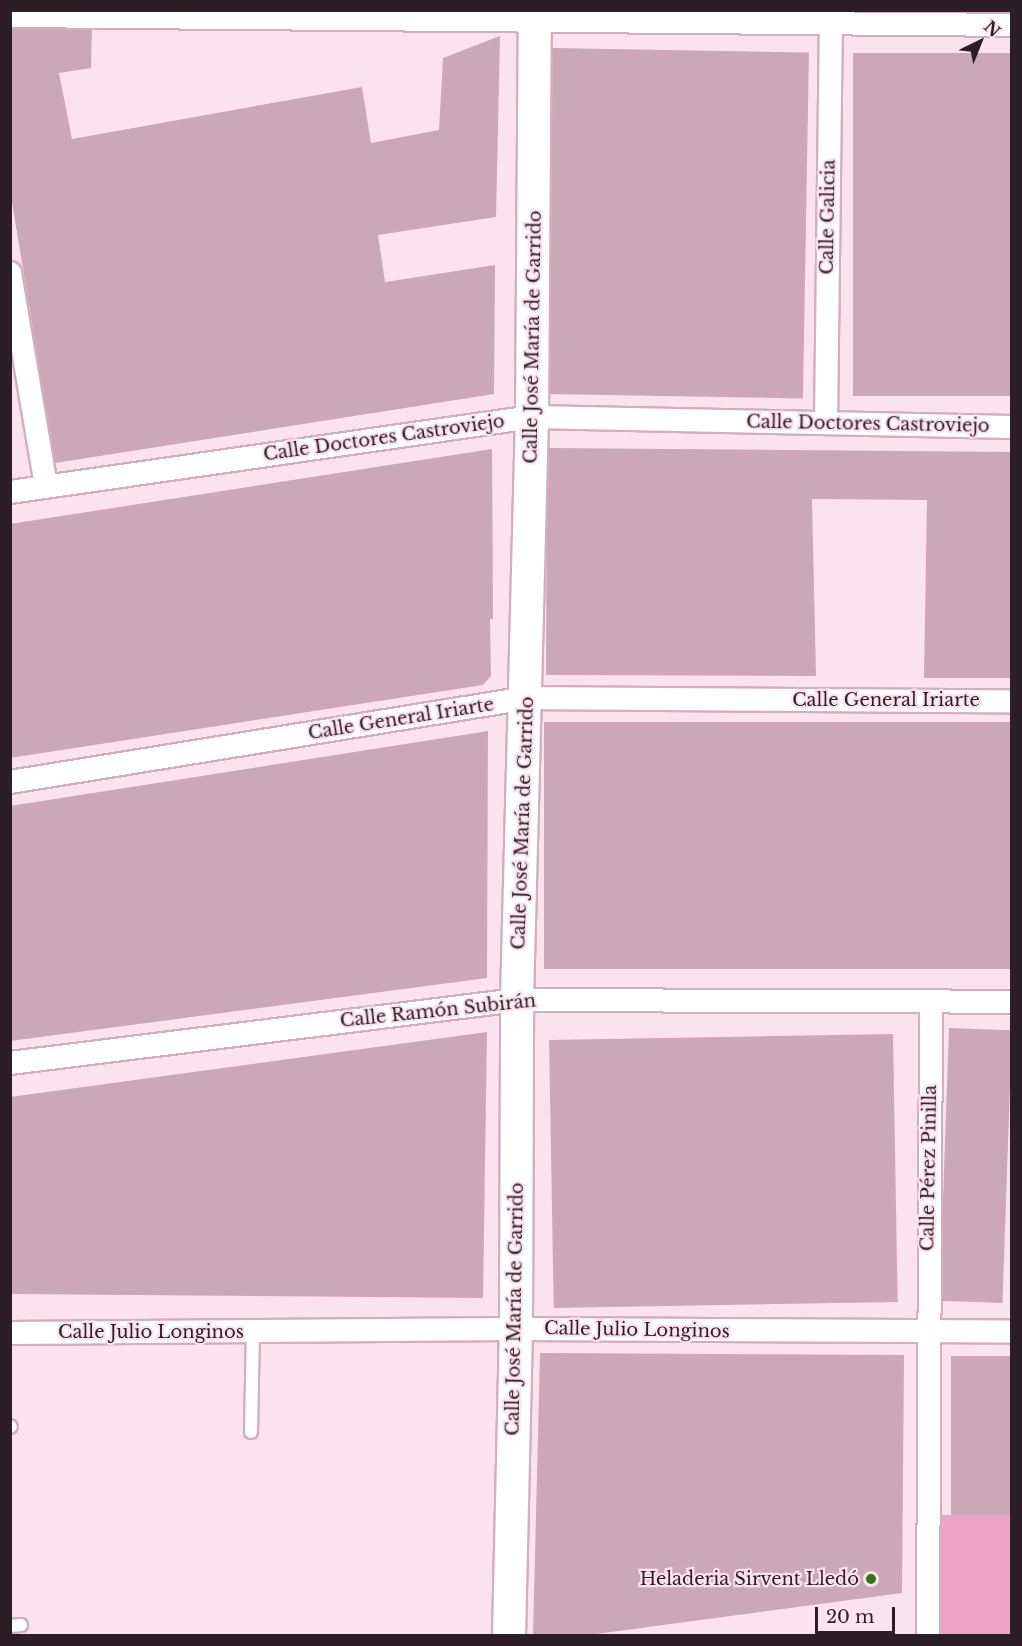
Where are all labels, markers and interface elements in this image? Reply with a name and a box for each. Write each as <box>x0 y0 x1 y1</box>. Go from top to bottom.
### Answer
north arrow <box>950 12 1010 72</box>
text: N <box>980 16 1005 41</box>
street label: Calle Galicia <box>816 159 840 275</box>
street label: Calle José María de Garrido <box>520 210 546 464</box>
street label: Calle Doctores Castroviejo <box>262 410 506 466</box>
street label: Calle Doctores Castroviejo <box>746 411 990 437</box>
street label: Calle General Iriarte <box>792 689 980 711</box>
street label: Calle General Iriarte <box>307 694 495 744</box>
street label: Calle José María de Garrido <box>508 696 538 950</box>
street label: Calle Ramón Subirán <box>339 990 537 1032</box>
street label: Calle Pérez Pinilla <box>917 1085 941 1251</box>
street label: Calle José María de Garrido <box>502 1182 528 1436</box>
street label: Calle Julio Longinos <box>544 1318 730 1342</box>
street label: Calle Julio Longinos <box>58 1321 244 1343</box>
place label: Heladeria Sirvent Lledó <box>640 1568 859 1590</box>
marker: Heladeria Sirvent Lledó <box>864 1572 878 1586</box>
scale bar <box>818 1595 898 1633</box>
text: 20 m <box>826 1606 874 1628</box>

